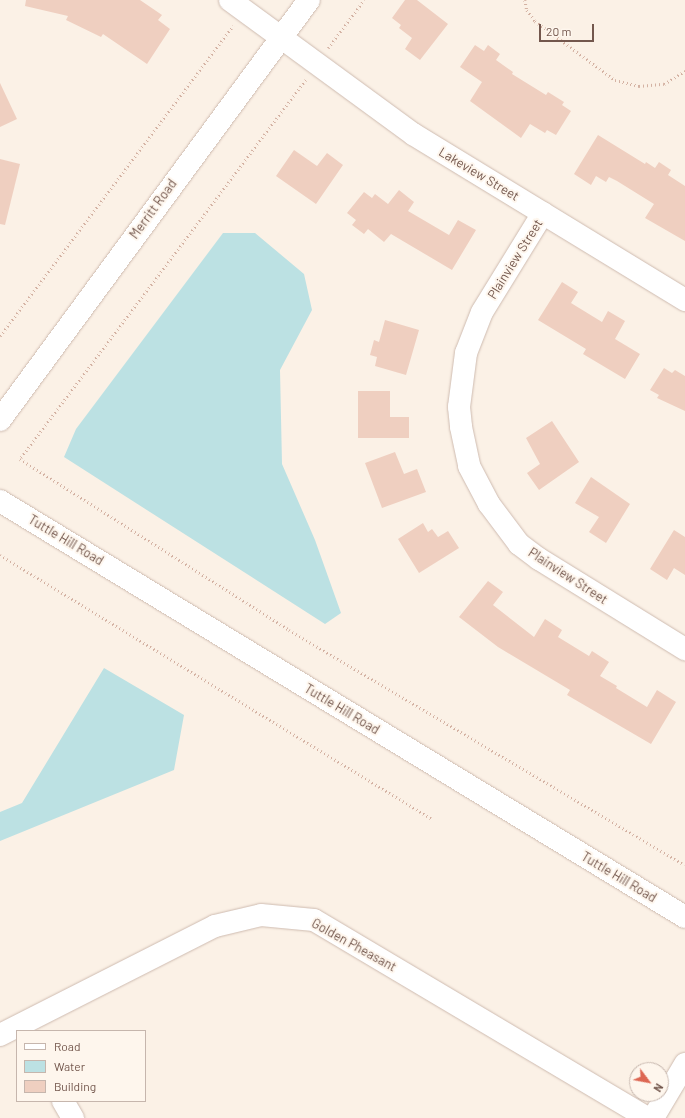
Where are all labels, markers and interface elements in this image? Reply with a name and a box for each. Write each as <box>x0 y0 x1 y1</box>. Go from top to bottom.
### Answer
scale bar <box>541 16 596 42</box>
text: 20 m <box>546 24 572 38</box>
street label: Lakeview Street <box>436 144 522 204</box>
street label: Merritt Road <box>126 176 180 242</box>
street label: Plainview Street <box>484 216 546 302</box>
street label: Tuttle Hill Road <box>26 511 106 569</box>
street label: Plainview Street <box>525 545 611 607</box>
street label: Tuttle Hill Road <box>302 680 382 738</box>
street label: Tuttle Hill Road <box>579 848 659 906</box>
street label: Golden Pheasant <box>309 915 399 975</box>
legend <box>16 1030 146 1102</box>
text: Road <box>54 1039 81 1053</box>
text: Water <box>54 1059 85 1073</box>
north arrow <box>629 1062 669 1102</box>
text: Building <box>54 1079 96 1093</box>
text: N <box>651 1082 666 1095</box>

